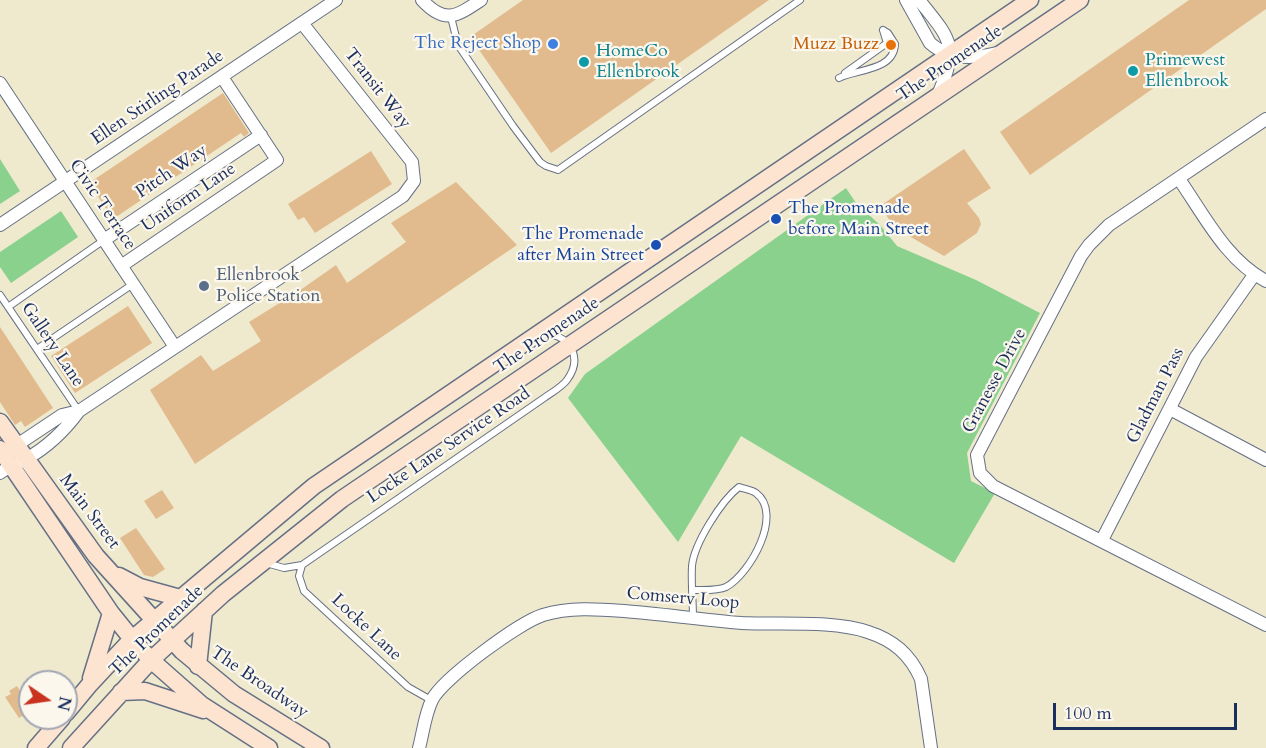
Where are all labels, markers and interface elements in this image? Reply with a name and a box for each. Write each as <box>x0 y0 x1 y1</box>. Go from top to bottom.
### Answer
street label: The Promenade <box>893 21 1007 107</box>
place label: The Reject Shop <box>414 33 541 55</box>
place label: Muzz Buzz <box>793 34 879 56</box>
marker: The Reject Shop <box>546 37 560 51</box>
marker: Muzz Buzz <box>884 38 898 52</box>
place label: HomeCo Ellenbrook <box>596 41 680 84</box>
street label: Transit Way <box>339 44 415 134</box>
street label: Ellen Stirling Parade <box>88 46 228 150</box>
place label: Primewest Ellenbrook <box>1145 50 1229 92</box>
marker: HomeCo Ellenbrook <box>577 55 591 69</box>
marker: Primewest Ellenbrook <box>1126 64 1140 78</box>
street label: Pitch Way <box>132 140 212 204</box>
street label: Civic Terrace <box>64 156 140 254</box>
street label: Uniform Lane <box>138 159 240 237</box>
place label: The Promenade before Main Street <box>788 198 929 240</box>
marker: The Promenade before Main Street <box>769 212 783 226</box>
place label: The Promenade after Main Street <box>517 224 644 266</box>
marker: The Promenade after Main Street <box>649 238 663 252</box>
place label: Ellenbrook Police Station <box>216 265 320 308</box>
marker: Ellenbrook Police Station <box>197 279 211 293</box>
street label: The Promenade <box>490 293 604 379</box>
street label: Gallery Lane <box>16 299 88 391</box>
street label: Granesse Drive <box>958 325 1032 437</box>
street label: Gladman Pass <box>1123 344 1189 448</box>
street label: Locke Lane Service Road <box>363 383 535 509</box>
street label: Main Street <box>54 470 124 554</box>
street label: The Promenade <box>106 581 208 681</box>
street label: Comserv Loop <box>626 583 740 615</box>
street label: Locke Lane <box>326 590 406 666</box>
street label: The Broadway <box>206 642 312 724</box>
north arrow <box>18 670 78 730</box>
scale bar <box>1056 691 1240 729</box>
text: N <box>51 694 76 713</box>
text: 100 m <box>1064 701 1112 726</box>

